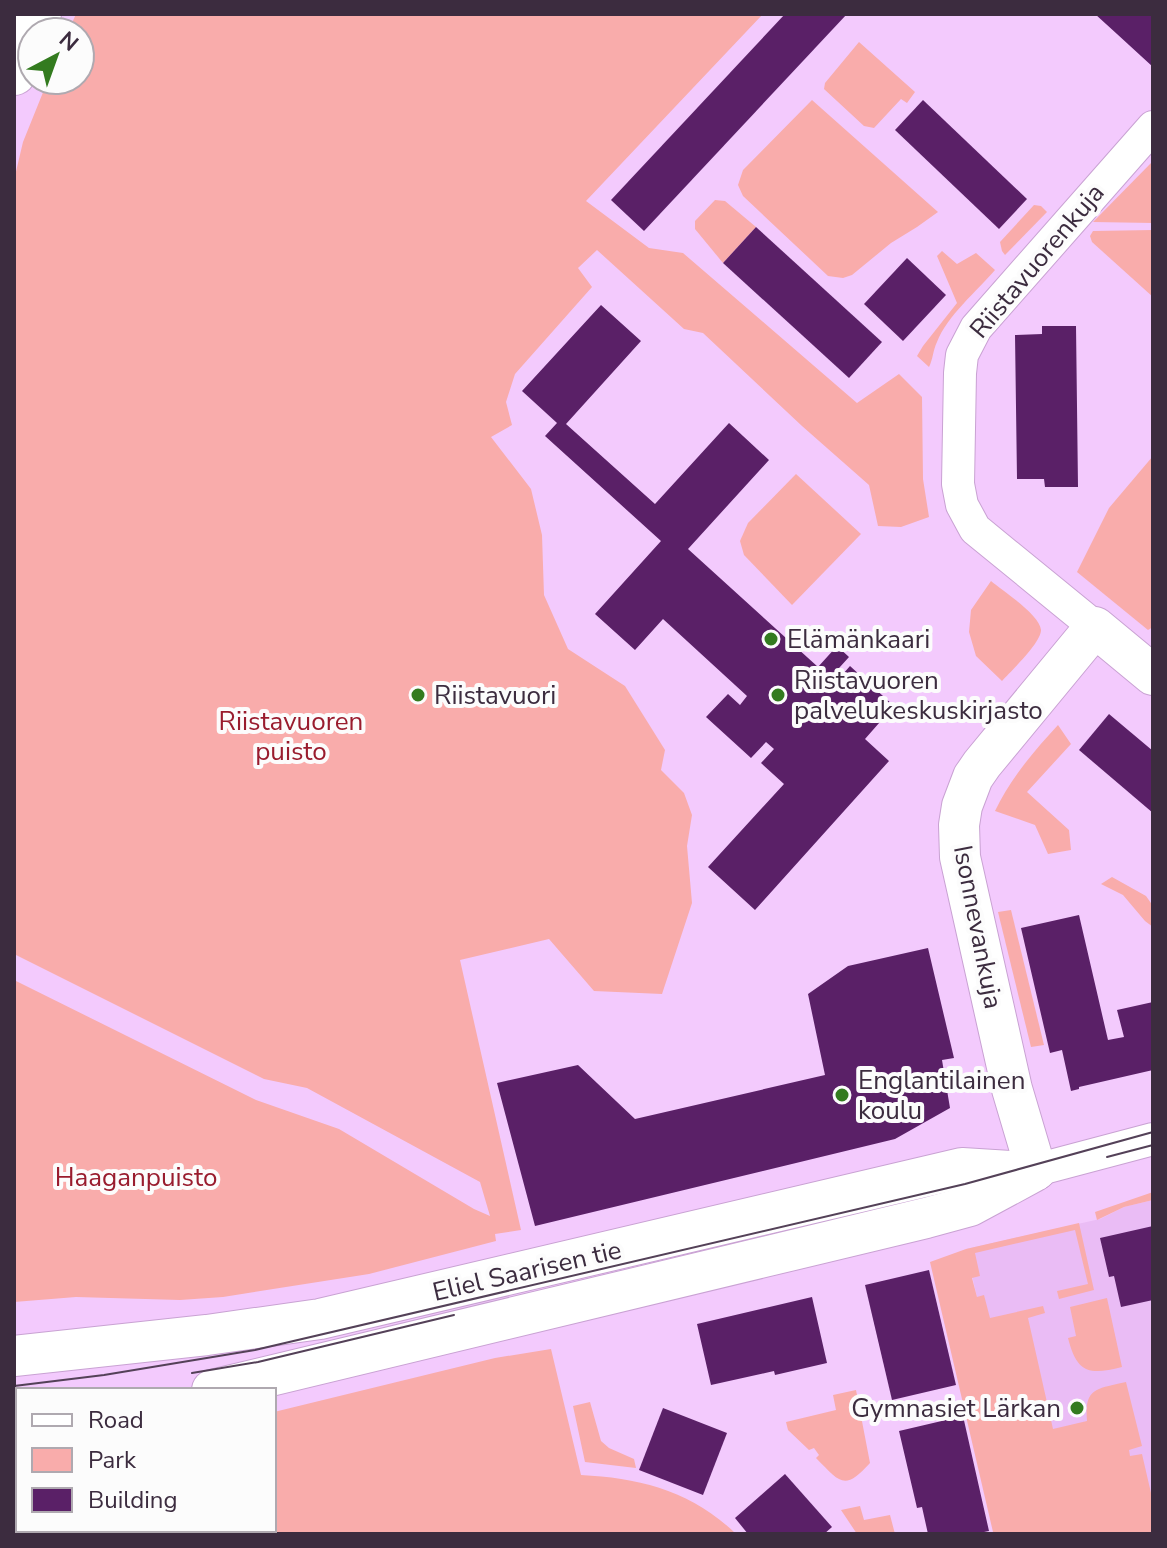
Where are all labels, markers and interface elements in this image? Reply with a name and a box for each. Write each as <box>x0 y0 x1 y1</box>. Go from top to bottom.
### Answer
north arrow <box>16 16 96 96</box>
text: N <box>52 25 85 58</box>
street label: Riistavuorenkuja <box>962 176 1112 346</box>
place label: Elämänkaari <box>787 622 930 657</box>
marker: Elämänkaari <box>762 630 780 648</box>
place label: Riistavuoren palvelukeskuskirjasto <box>794 663 1043 728</box>
place label: Riistavuori <box>434 678 556 713</box>
marker: Riistavuori <box>409 686 427 704</box>
marker: Riistavuoren palvelukeskuskirjasto <box>769 686 787 704</box>
park label: Riistavuoren puisto <box>219 704 363 769</box>
street label: Isonnevankuja <box>945 842 1011 1012</box>
place label: Englantilainen koulu <box>858 1063 1025 1128</box>
marker: Englantilainen koulu <box>833 1086 851 1104</box>
park label: Haaganpuisto <box>55 1160 217 1195</box>
street label: Eliel Saarisen tie <box>429 1232 625 1310</box>
legend <box>16 1388 276 1532</box>
place label: Gymnasiet Lärkan <box>851 1391 1061 1426</box>
marker: Gymnasiet Lärkan <box>1068 1399 1086 1417</box>
text: Road <box>88 1404 144 1436</box>
text: Park <box>88 1444 137 1476</box>
text: Building <box>88 1484 178 1516</box>

